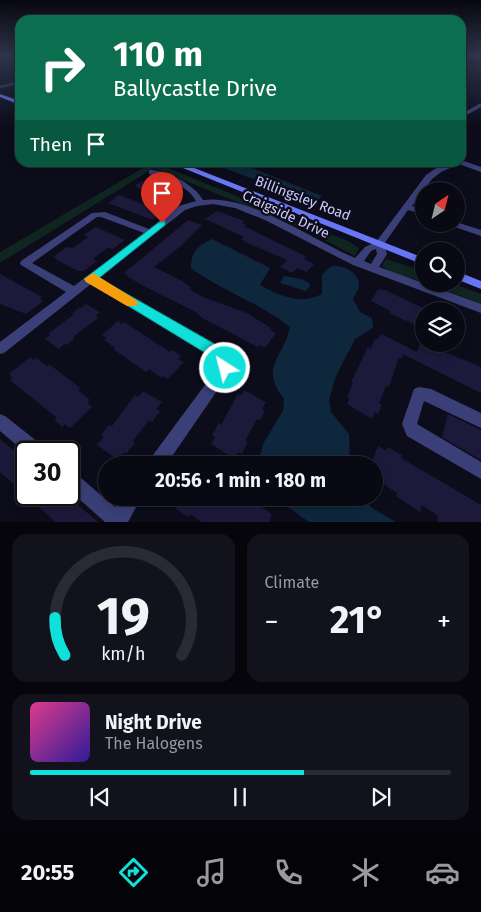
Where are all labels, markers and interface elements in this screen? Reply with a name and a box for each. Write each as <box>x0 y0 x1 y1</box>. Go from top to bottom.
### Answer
text: 110 m <box>113 33 203 75</box>
icon: right <box>30 35 95 100</box>
text: Ballycastle Drive <box>113 75 277 102</box>
icon: arrive <box>82 130 110 158</box>
text: Then <box>30 133 72 156</box>
pin <box>141 172 183 223</box>
street label: Billingsley Road <box>253 172 353 225</box>
icon: arrive <box>148 179 176 207</box>
north arrow <box>415 182 465 232</box>
map controls <box>415 182 465 352</box>
street label: Craigside Drive <box>239 187 332 242</box>
button: search <box>415 242 465 292</box>
button: layers <box>415 302 465 352</box>
position arrow <box>198 341 250 393</box>
speed limit sign: 30 <box>15 441 80 506</box>
text: 20:56 · 1 min · 180 m <box>155 469 326 492</box>
text: Climate <box>265 573 319 592</box>
text: 19 <box>97 585 150 648</box>
text: 21° <box>330 597 386 643</box>
text: − <box>265 605 279 638</box>
text: + <box>437 605 451 638</box>
text: km/h <box>101 643 145 665</box>
text: Night Drive <box>105 711 202 734</box>
text: The Halogens <box>105 734 203 753</box>
icon: previous <box>86 783 114 811</box>
icon: pause <box>226 783 254 811</box>
icon: next <box>367 783 395 811</box>
icon: directions <box>116 855 151 890</box>
icon: music <box>194 855 229 890</box>
icon: phone <box>271 855 306 890</box>
icon: climate <box>348 855 383 890</box>
icon: car <box>425 855 460 890</box>
text: 20:55 <box>21 859 74 886</box>

